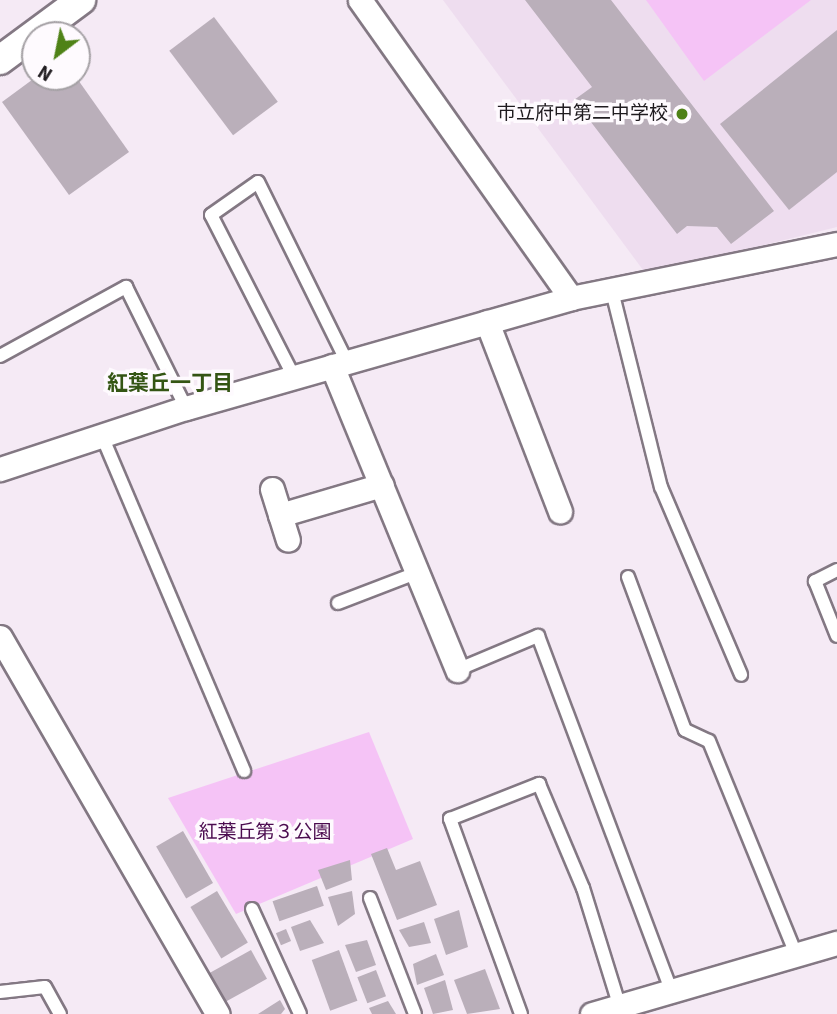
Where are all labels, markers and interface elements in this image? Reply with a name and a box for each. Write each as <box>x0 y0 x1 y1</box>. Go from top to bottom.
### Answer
north arrow <box>21 21 91 91</box>
text: N <box>33 58 58 87</box>
place label: 市立府中第二中学校 <box>497 103 668 125</box>
marker: 市立府中第二中学校 <box>674 106 690 122</box>
district label: 紅葉丘一丁目 <box>107 370 233 396</box>
park label: 紅葉丘第３公園 <box>199 822 331 844</box>

